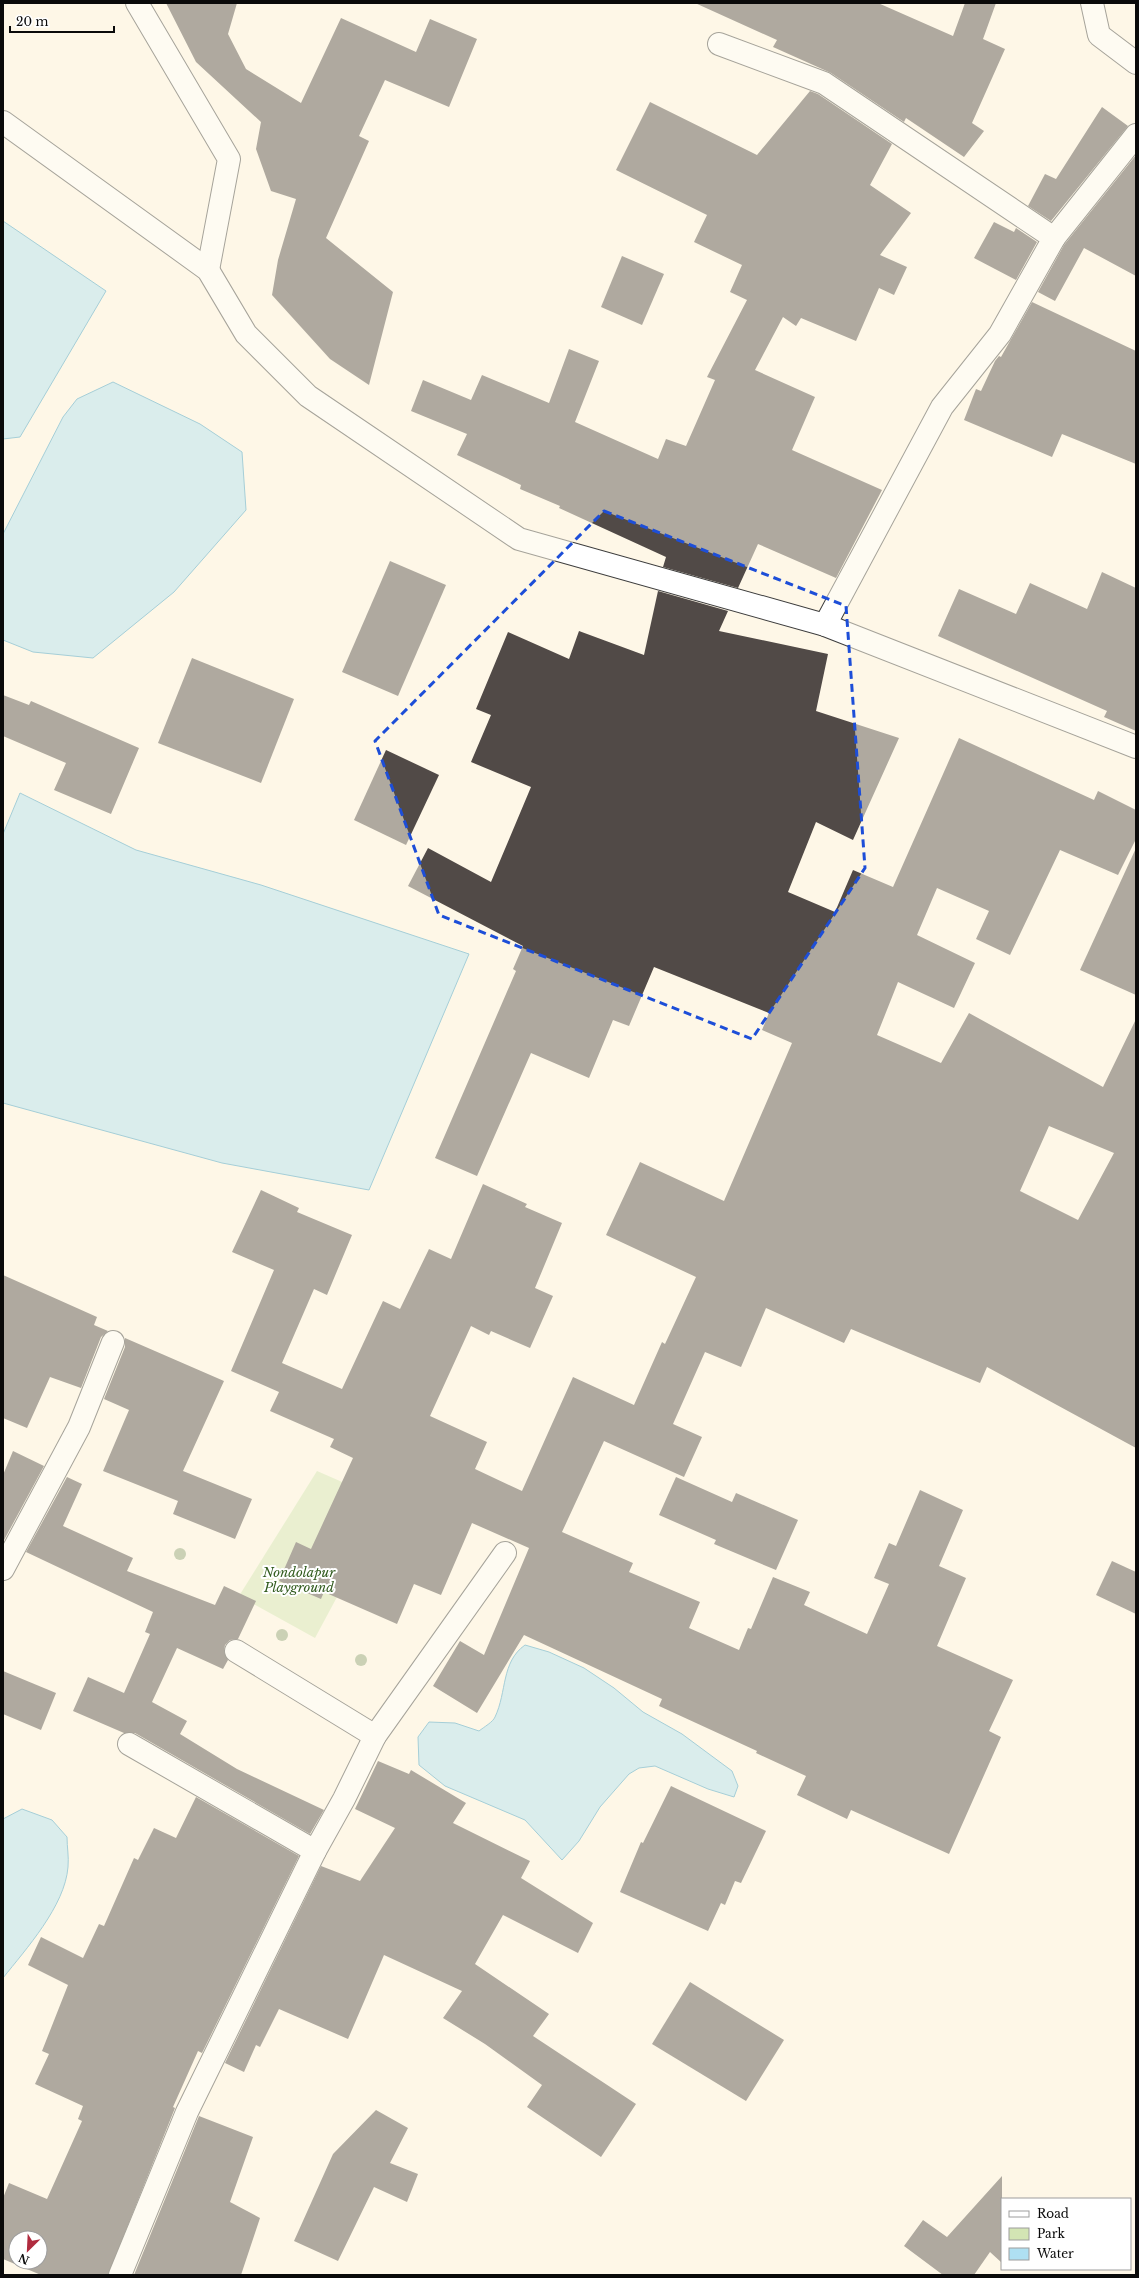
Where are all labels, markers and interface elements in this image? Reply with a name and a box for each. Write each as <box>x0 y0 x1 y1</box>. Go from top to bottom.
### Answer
scale bar <box>10 8 114 34</box>
text: 20 m <box>16 14 48 29</box>
park label: Nondolapur Playground <box>262 1564 336 1596</box>
legend <box>1001 2198 1131 2270</box>
text: Road <box>1037 2206 1069 2221</box>
text: Park <box>1037 2226 1065 2241</box>
north arrow <box>8 2230 48 2270</box>
text: Water <box>1036 2246 1074 2261</box>
text: N <box>16 2250 32 2268</box>

